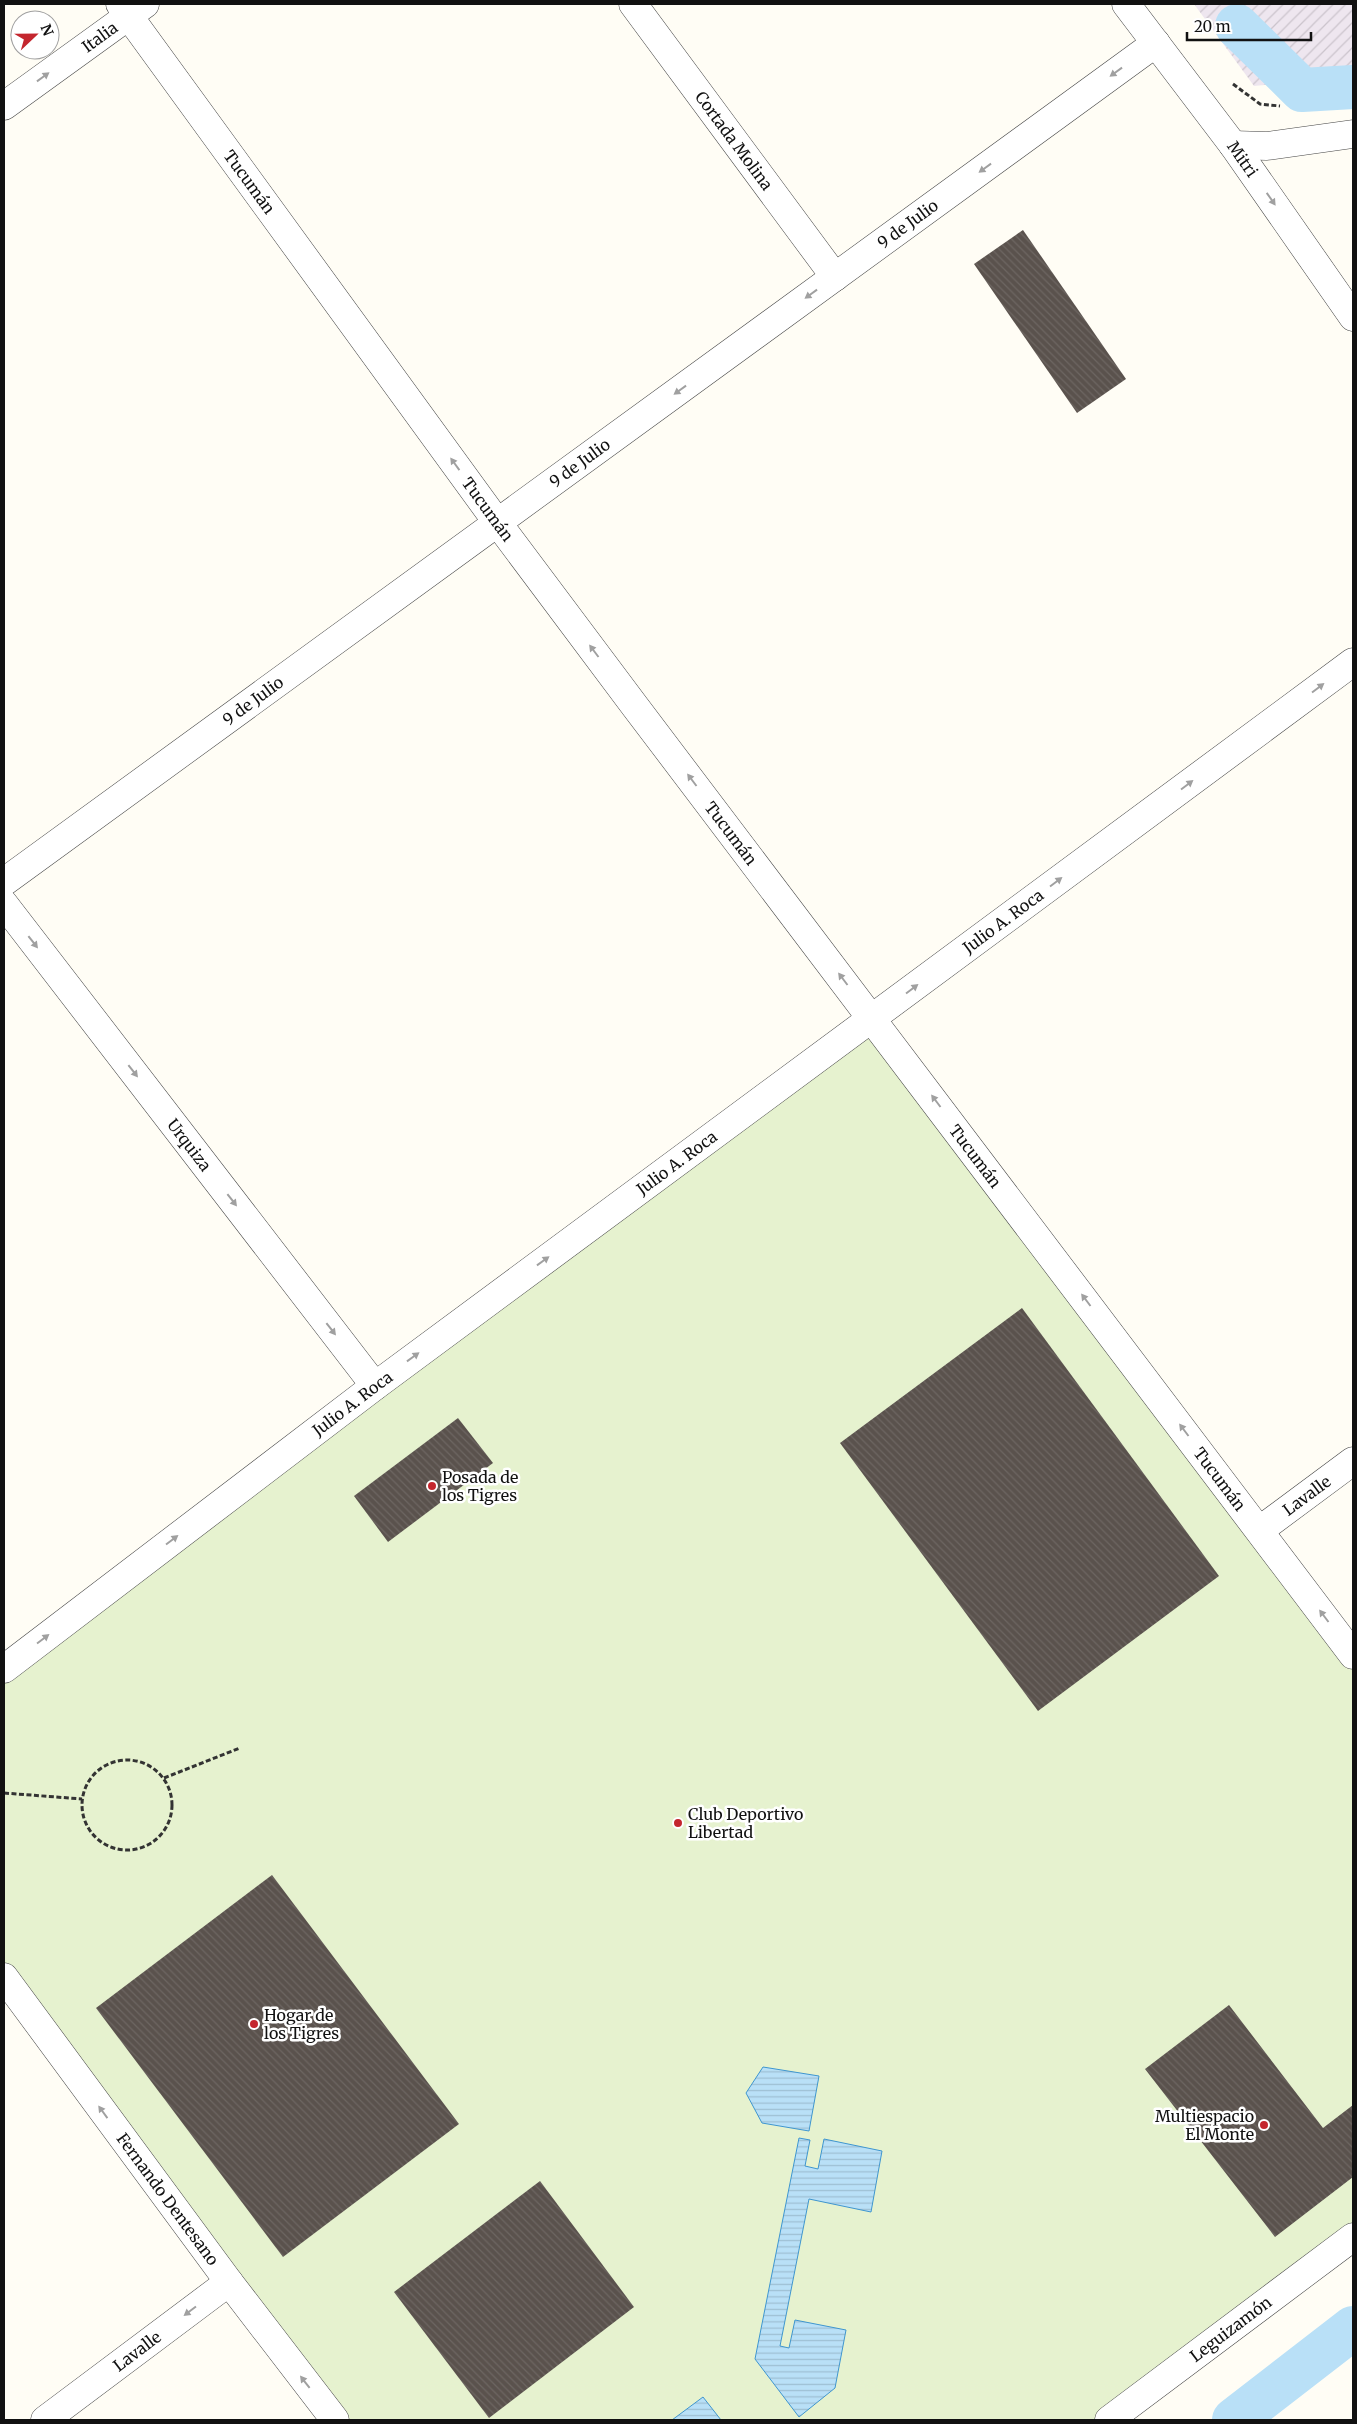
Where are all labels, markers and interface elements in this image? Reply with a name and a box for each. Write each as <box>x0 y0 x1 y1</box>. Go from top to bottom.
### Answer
north arrow <box>10 10 60 60</box>
scale bar <box>1187 10 1311 42</box>
street label: Italia <box>78 17 122 56</box>
text: 20 m <box>1194 17 1231 36</box>
text: N <box>37 22 57 39</box>
one-way arrow <box>1110 66 1123 77</box>
one-way arrow <box>36 72 50 82</box>
street label: Cortada Molina <box>691 87 778 194</box>
street label: Mitri <box>1223 137 1262 181</box>
street label: Tucumán <box>220 146 280 218</box>
one-way arrow <box>979 162 992 173</box>
one-way arrow <box>1266 193 1276 206</box>
street label: 9 de Julio <box>873 195 942 253</box>
one-way arrow <box>805 289 818 299</box>
one-way arrow <box>674 384 687 395</box>
street label: 9 de Julio <box>545 434 614 492</box>
one-way arrow <box>450 457 460 471</box>
street label: Tucumán <box>458 473 518 545</box>
one-way arrow <box>589 644 599 657</box>
street label: 9 de Julio <box>219 672 287 729</box>
one-way arrow <box>1311 683 1324 693</box>
one-way arrow <box>686 774 697 787</box>
one-way arrow <box>1180 780 1194 790</box>
street label: Tucumán <box>701 798 762 869</box>
one-way arrow <box>1049 876 1062 887</box>
street label: Julio A. Roca <box>958 884 1048 958</box>
one-way arrow <box>28 935 39 948</box>
one-way arrow <box>838 972 848 986</box>
one-way arrow <box>905 984 919 994</box>
one-way arrow <box>127 1064 138 1077</box>
one-way arrow <box>930 1095 941 1108</box>
street label: Urquiza <box>163 1115 216 1175</box>
street label: Tucumán <box>945 1120 1006 1192</box>
street label: Julio A. Roca <box>632 1126 721 1200</box>
one-way arrow <box>226 1193 237 1206</box>
one-way arrow <box>536 1256 550 1266</box>
one-way arrow <box>1081 1294 1092 1307</box>
one-way arrow <box>326 1322 336 1336</box>
one-way arrow <box>406 1352 419 1363</box>
street label: Julio A. Roca <box>308 1366 397 1441</box>
one-way arrow <box>1179 1424 1190 1437</box>
street label: Tucumán <box>1189 1443 1250 1515</box>
place label: Posada de los Tigres <box>442 1467 518 1505</box>
street label: Lavalle <box>1279 1471 1335 1520</box>
marker: Posada de los Tigres <box>426 1480 438 1492</box>
one-way arrow <box>165 1535 178 1546</box>
one-way arrow <box>1319 1609 1329 1623</box>
one-way arrow <box>36 1634 49 1644</box>
place label: Club Deportivo Libertad <box>688 1804 803 1842</box>
marker: Club Deportivo Libertad <box>672 1817 684 1829</box>
place label: Hogar de los Tigres <box>264 2005 339 2043</box>
marker: Hogar de los Tigres <box>248 2018 260 2030</box>
one-way arrow <box>98 2105 108 2119</box>
place label: Multiespacio El Monte <box>1155 2106 1254 2144</box>
marker: Multiespacio El Monte <box>1258 2119 1270 2131</box>
street label: Fernando Dentesano <box>112 2129 223 2269</box>
street label: Leguizamón <box>1186 2292 1276 2366</box>
one-way arrow <box>184 2306 197 2317</box>
street label: Lavalle <box>109 2327 165 2375</box>
one-way arrow <box>300 2376 311 2389</box>

